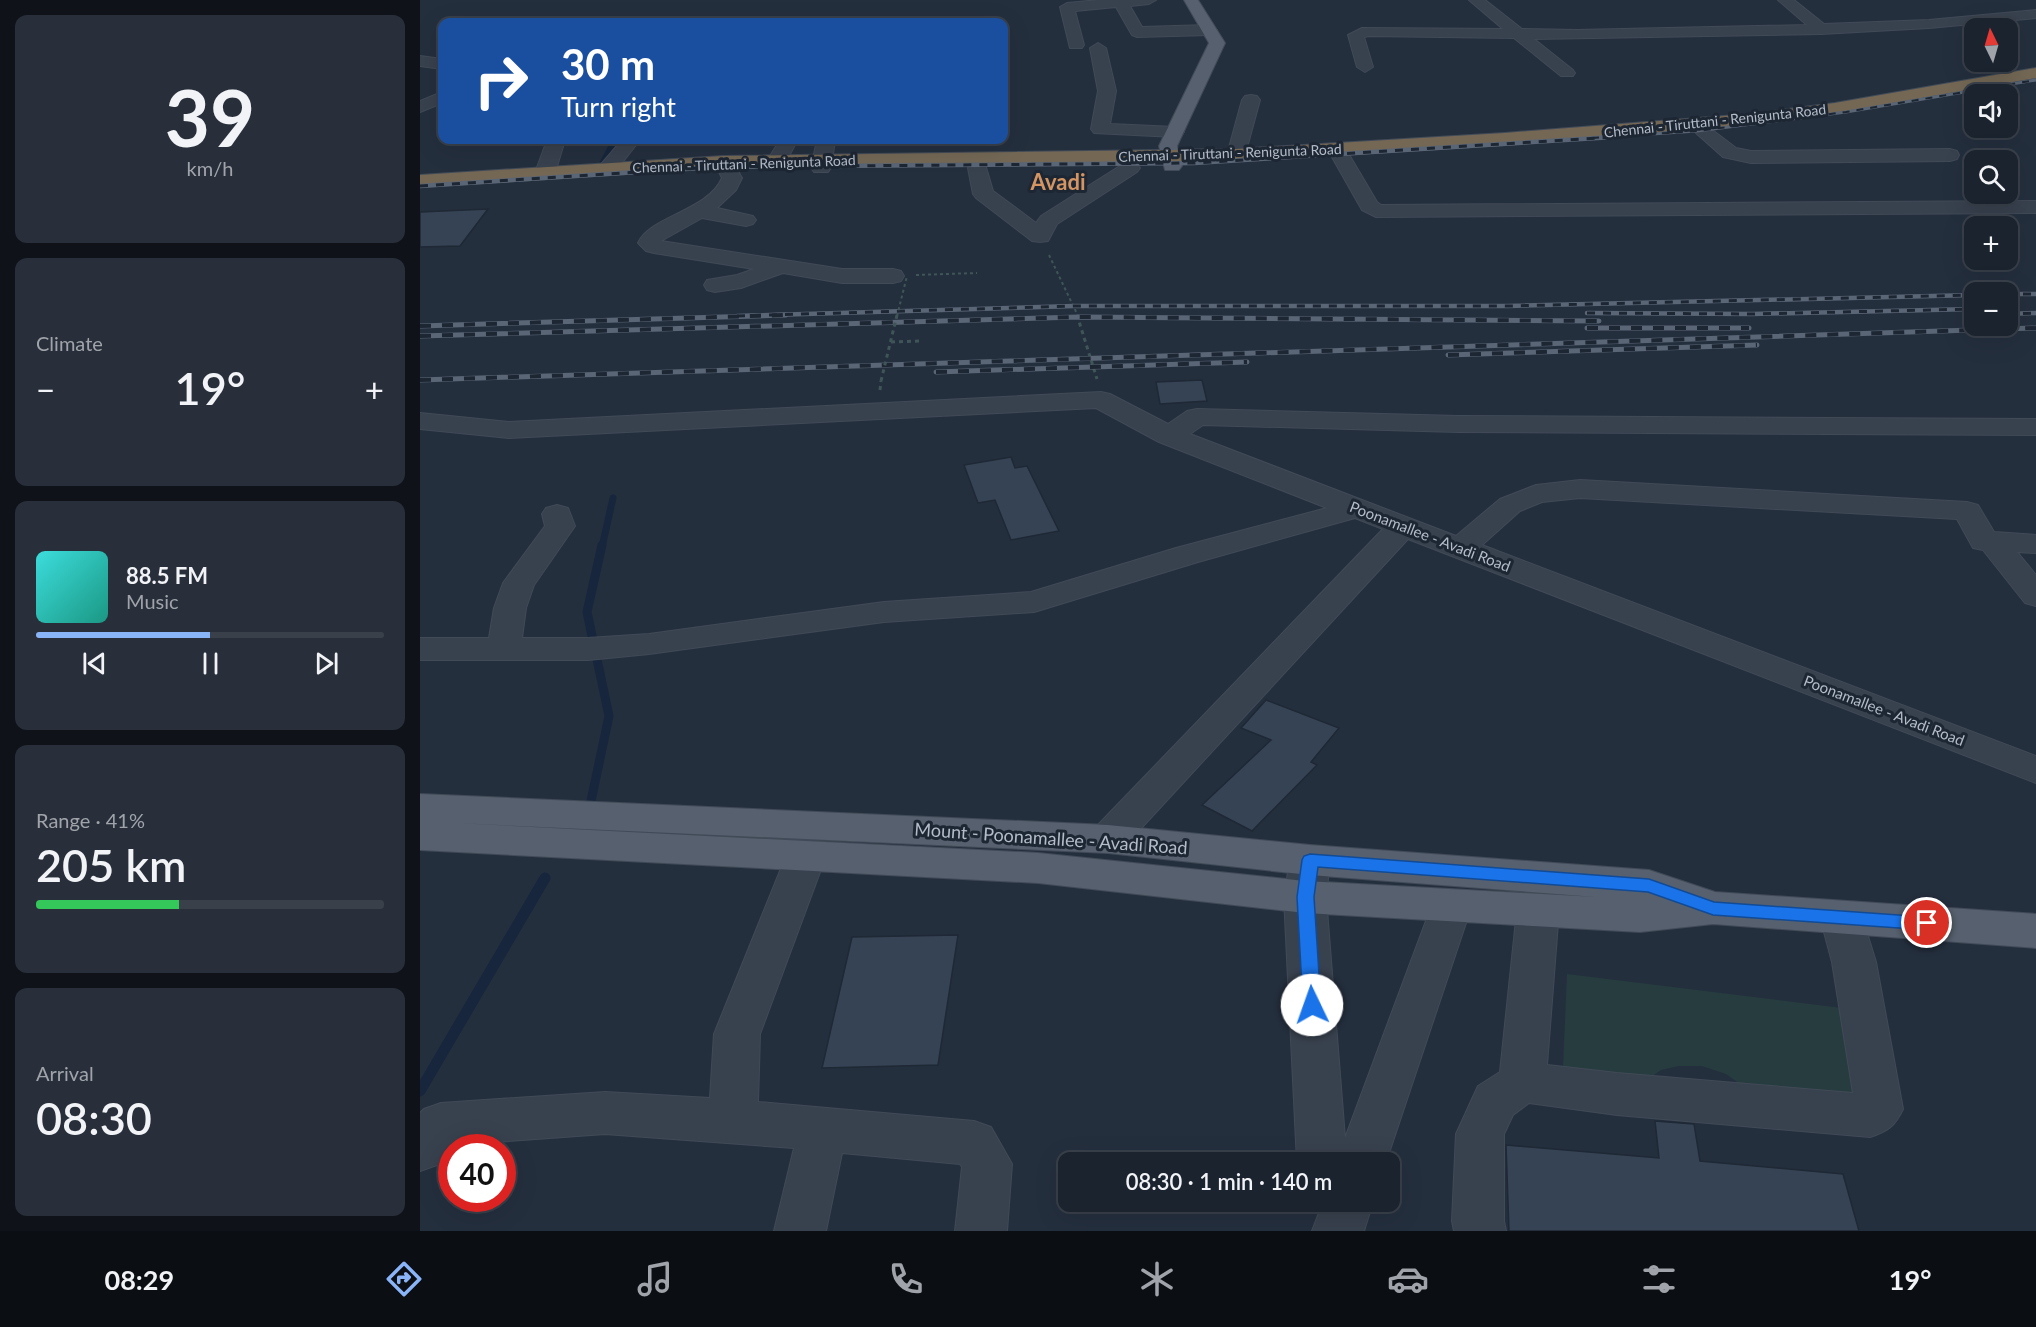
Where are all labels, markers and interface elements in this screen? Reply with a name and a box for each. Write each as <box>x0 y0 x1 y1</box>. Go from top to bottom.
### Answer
north arrow <box>1964 18 2018 72</box>
map controls <box>1964 18 2018 336</box>
text: 30 m <box>561 39 655 89</box>
icon: right <box>462 42 540 120</box>
text: 39 <box>165 70 255 164</box>
button: sound <box>1964 84 2018 138</box>
text: Turn right <box>561 90 676 123</box>
street label: Chennai - Tiruttani - Renigunta Road <box>1603 100 1827 141</box>
street label: Chennai - Tiruttani - Renigunta Road <box>1118 140 1342 165</box>
button: search <box>1964 150 2018 204</box>
street label: Chennai - Tiruttani - Renigunta Road <box>632 151 856 176</box>
text: km/h <box>187 156 233 180</box>
district label: Avadi <box>1030 168 1085 195</box>
button: + <box>1964 216 2018 270</box>
button: − <box>1964 282 2018 336</box>
text: Climate <box>36 331 103 355</box>
text: 19° <box>175 361 245 415</box>
text: − <box>36 369 55 409</box>
text: + <box>365 369 384 409</box>
street label: Poonamallee - Avadi Road <box>1347 497 1513 575</box>
text: 88.5 FM <box>126 562 208 589</box>
text: Music <box>126 589 179 613</box>
icon: previous <box>78 647 111 680</box>
icon: pause <box>194 647 227 680</box>
icon: next <box>310 647 343 680</box>
street label: Poonamallee - Avadi Road <box>1801 671 1967 749</box>
text: Range · 41% <box>36 808 145 832</box>
street label: Mount - Poonamallee - Avadi Road <box>914 817 1188 859</box>
text: 205 km <box>36 838 186 892</box>
pin <box>1901 897 1952 948</box>
icon: arrive <box>1910 906 1943 939</box>
position arrow <box>1280 973 1344 1037</box>
text: Arrival <box>36 1061 94 1085</box>
text: 08:30 <box>36 1091 152 1145</box>
speed limit sign: 40 <box>438 1134 516 1212</box>
text: 08:30 · 1 min · 140 m <box>1126 1168 1332 1195</box>
icon: directions <box>383 1258 425 1300</box>
icon: music <box>634 1258 676 1300</box>
icon: phone <box>885 1258 927 1300</box>
icon: climate <box>1136 1258 1178 1300</box>
icon: car <box>1387 1258 1429 1300</box>
icon: filters <box>1638 1258 1680 1300</box>
text: 08:29 <box>104 1263 174 1296</box>
text: 19° <box>1889 1263 1931 1296</box>

